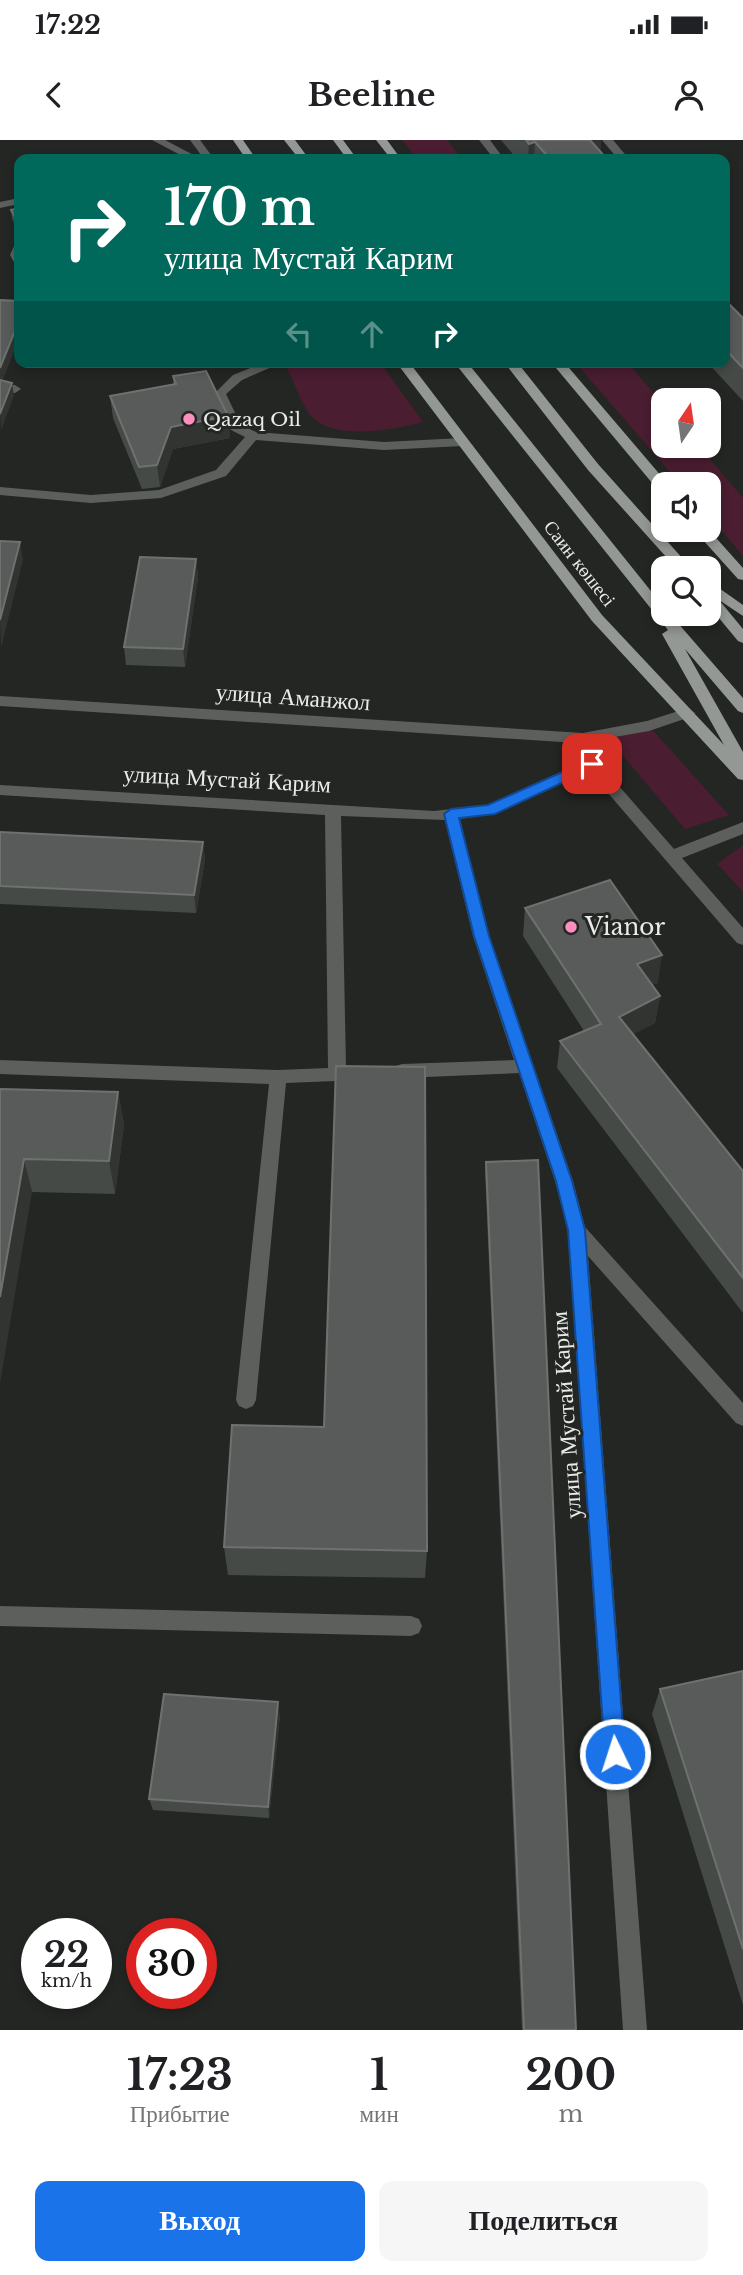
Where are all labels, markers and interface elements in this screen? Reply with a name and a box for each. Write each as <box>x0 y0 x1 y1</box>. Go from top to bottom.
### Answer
text: 17:22 <box>35 9 101 41</box>
text: Beeline <box>308 75 435 115</box>
icon: back <box>35 76 73 114</box>
icon: person <box>670 76 708 114</box>
text: 170 m <box>164 177 315 238</box>
icon: right <box>49 182 140 273</box>
text: улица Мустай Карим <box>164 238 453 278</box>
icon: left <box>280 315 318 353</box>
icon: ahead <box>353 315 391 353</box>
icon: right <box>426 315 464 353</box>
north arrow <box>651 388 721 458</box>
map controls <box>651 388 721 626</box>
place label: Qazaq Oil <box>203 408 301 431</box>
marker: Qazaq Oil <box>181 411 197 427</box>
button: sound <box>651 472 721 542</box>
street label: Саин көшесі <box>539 516 620 611</box>
button: search <box>651 556 721 626</box>
street label: улица Аманжол <box>215 678 371 716</box>
pin <box>562 734 622 794</box>
icon: arrive <box>573 745 611 783</box>
street label: улица Мустай Карим <box>122 760 332 798</box>
place label: Vianor <box>584 913 665 941</box>
marker: Vianor <box>563 919 579 935</box>
street label: улица Мустай Карим <box>545 1310 587 1520</box>
position arrow <box>578 1717 652 1791</box>
speed limit sign: 30 <box>126 1918 217 2009</box>
text: 22 <box>44 1933 89 1976</box>
text: km/h <box>41 1970 92 1992</box>
text: 17:23 <box>127 2049 233 2101</box>
text: 1 <box>370 2049 388 2101</box>
text: 200 <box>525 2049 616 2101</box>
text: Прибытие <box>130 2100 230 2128</box>
text: мин <box>360 2100 399 2128</box>
text: m <box>558 2100 583 2128</box>
button: Выход <box>35 2181 365 2261</box>
button: Поделиться <box>379 2181 708 2261</box>

